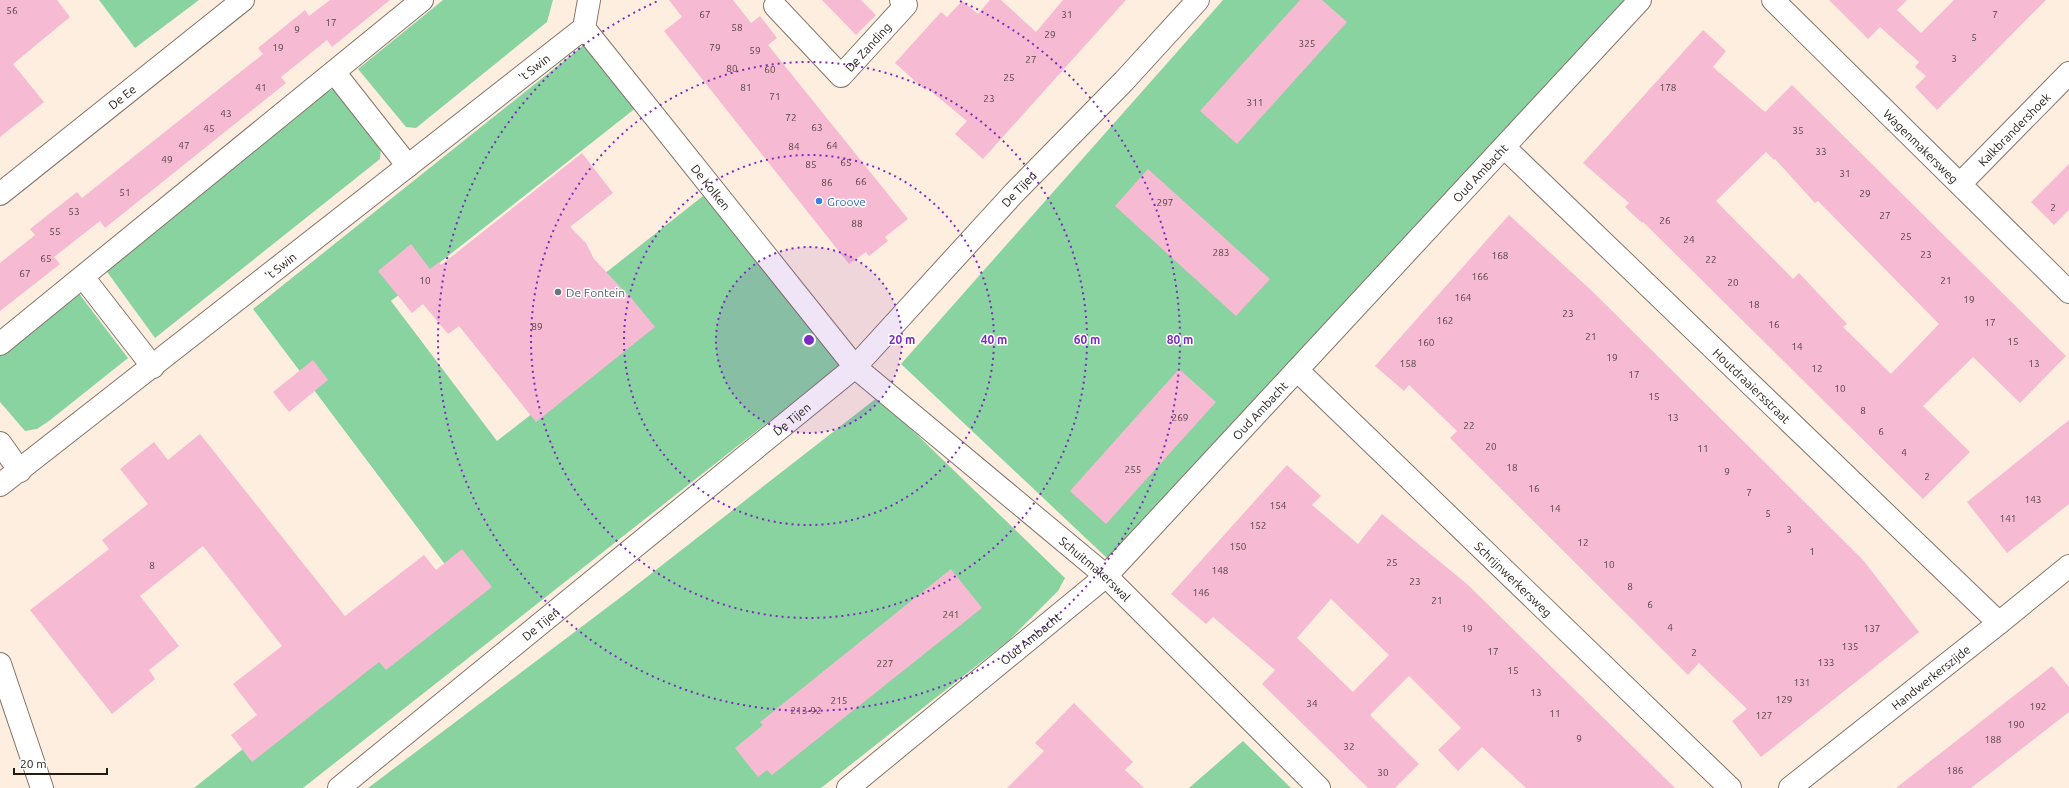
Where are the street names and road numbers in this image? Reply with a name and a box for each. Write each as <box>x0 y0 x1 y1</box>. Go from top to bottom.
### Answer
street label: De Zanding <box>842 20 893 74</box>
street label: 't Swin <box>516 51 552 83</box>
street label: De Ee <box>106 82 138 111</box>
street label: Kalkbrandershoek <box>1975 90 2053 168</box>
street label: Wagenmakersweg <box>1881 107 1961 185</box>
street label: Oud Ambacht <box>1450 141 1510 204</box>
street label: De Kolken <box>689 162 733 212</box>
street label: De Tijen <box>999 168 1039 209</box>
street label: 't Swin <box>262 249 298 282</box>
street label: Houtdraaiersstraat <box>1711 345 1793 426</box>
street label: Oud Ambacht <box>1230 378 1290 442</box>
street label: De Tijen <box>770 400 813 438</box>
street label: Schuitmakerswal <box>1057 534 1133 603</box>
street label: Schrijnwerkersweg <box>1472 539 1555 619</box>
street label: De Tijen <box>519 605 562 643</box>
street label: Oud Ambacht <box>997 609 1063 667</box>
street label: Handwerkerszijde <box>1889 642 1972 712</box>

